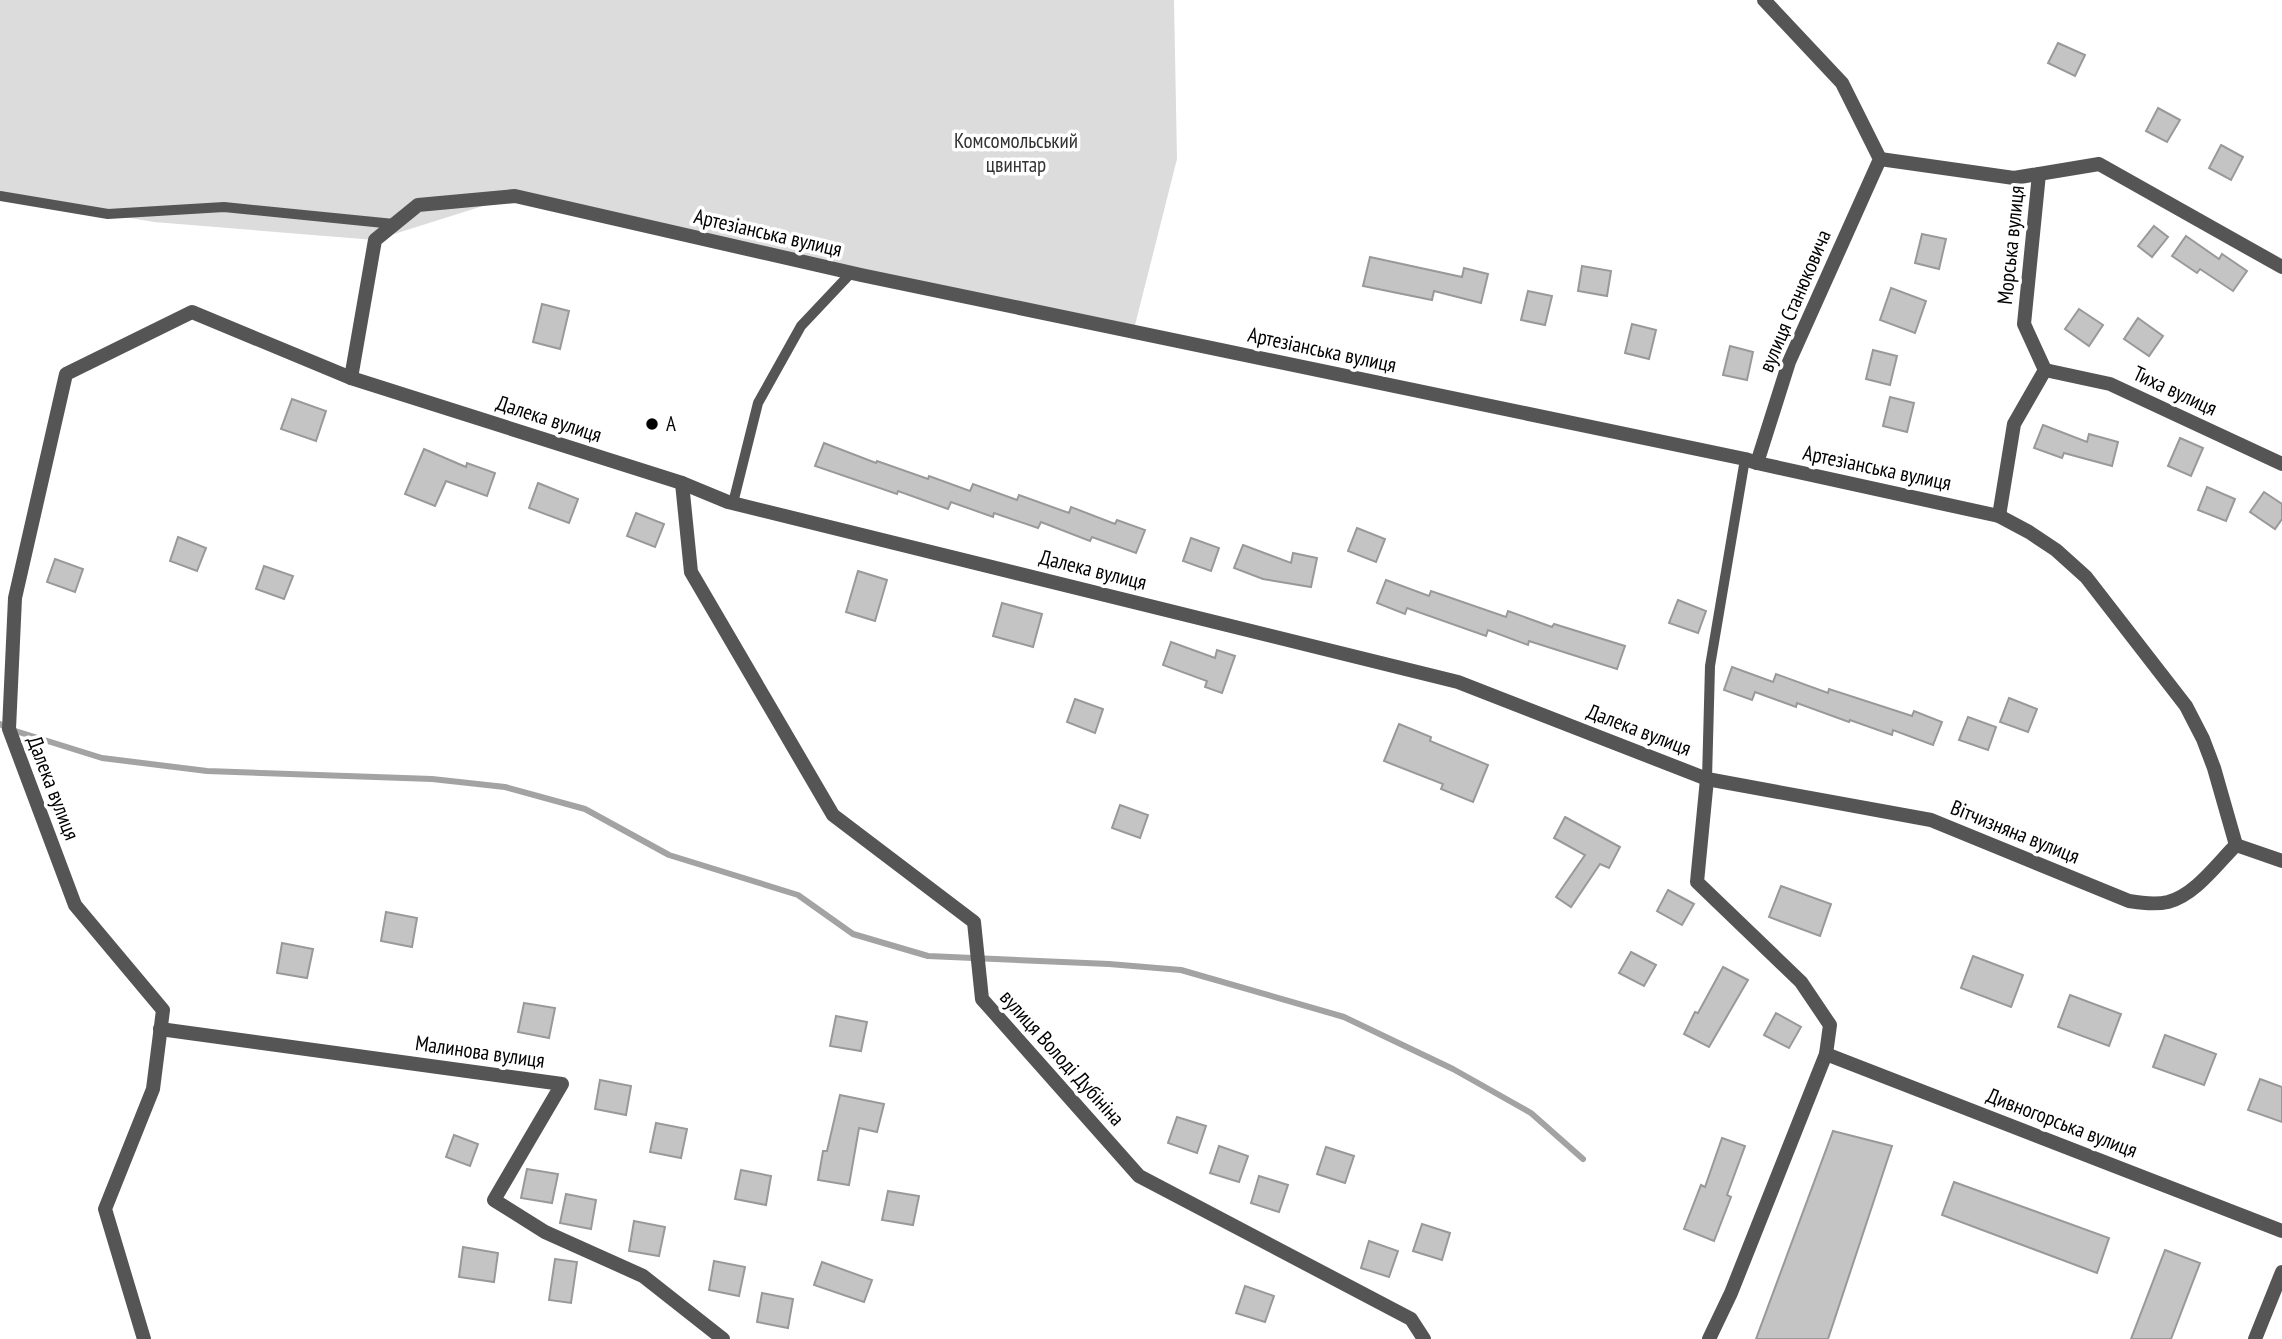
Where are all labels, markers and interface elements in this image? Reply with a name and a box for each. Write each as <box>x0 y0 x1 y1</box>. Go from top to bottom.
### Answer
park label: Комсомольський цвинтар <box>954 127 1078 178</box>
street label: Морська вулиця <box>1991 184 2030 306</box>
street label: Артезіанська вулиця <box>691 202 845 263</box>
street label: вулиця Станюковича <box>1752 226 1837 376</box>
street label: Артезіанська вулиця <box>1245 321 1399 378</box>
street label: Тиха вулиця <box>2129 359 2221 422</box>
street label: Далека вулиця <box>493 389 605 448</box>
place label: А <box>666 410 676 437</box>
marker: А <box>644 416 660 432</box>
street label: Артезіанська вулиця <box>1800 439 1954 496</box>
street label: Далека вулиця <box>1037 543 1149 596</box>
street label: Далека вулиця <box>1583 697 1695 762</box>
street label: Далека вулиця <box>21 732 86 844</box>
street label: Вітчизняна вулиця <box>1947 793 2084 870</box>
street label: вулиця Володі Дубініна <box>994 984 1131 1131</box>
street label: Малинова вулиця <box>414 1029 546 1074</box>
street label: Дивногорська вулиця <box>1983 1081 2141 1164</box>

